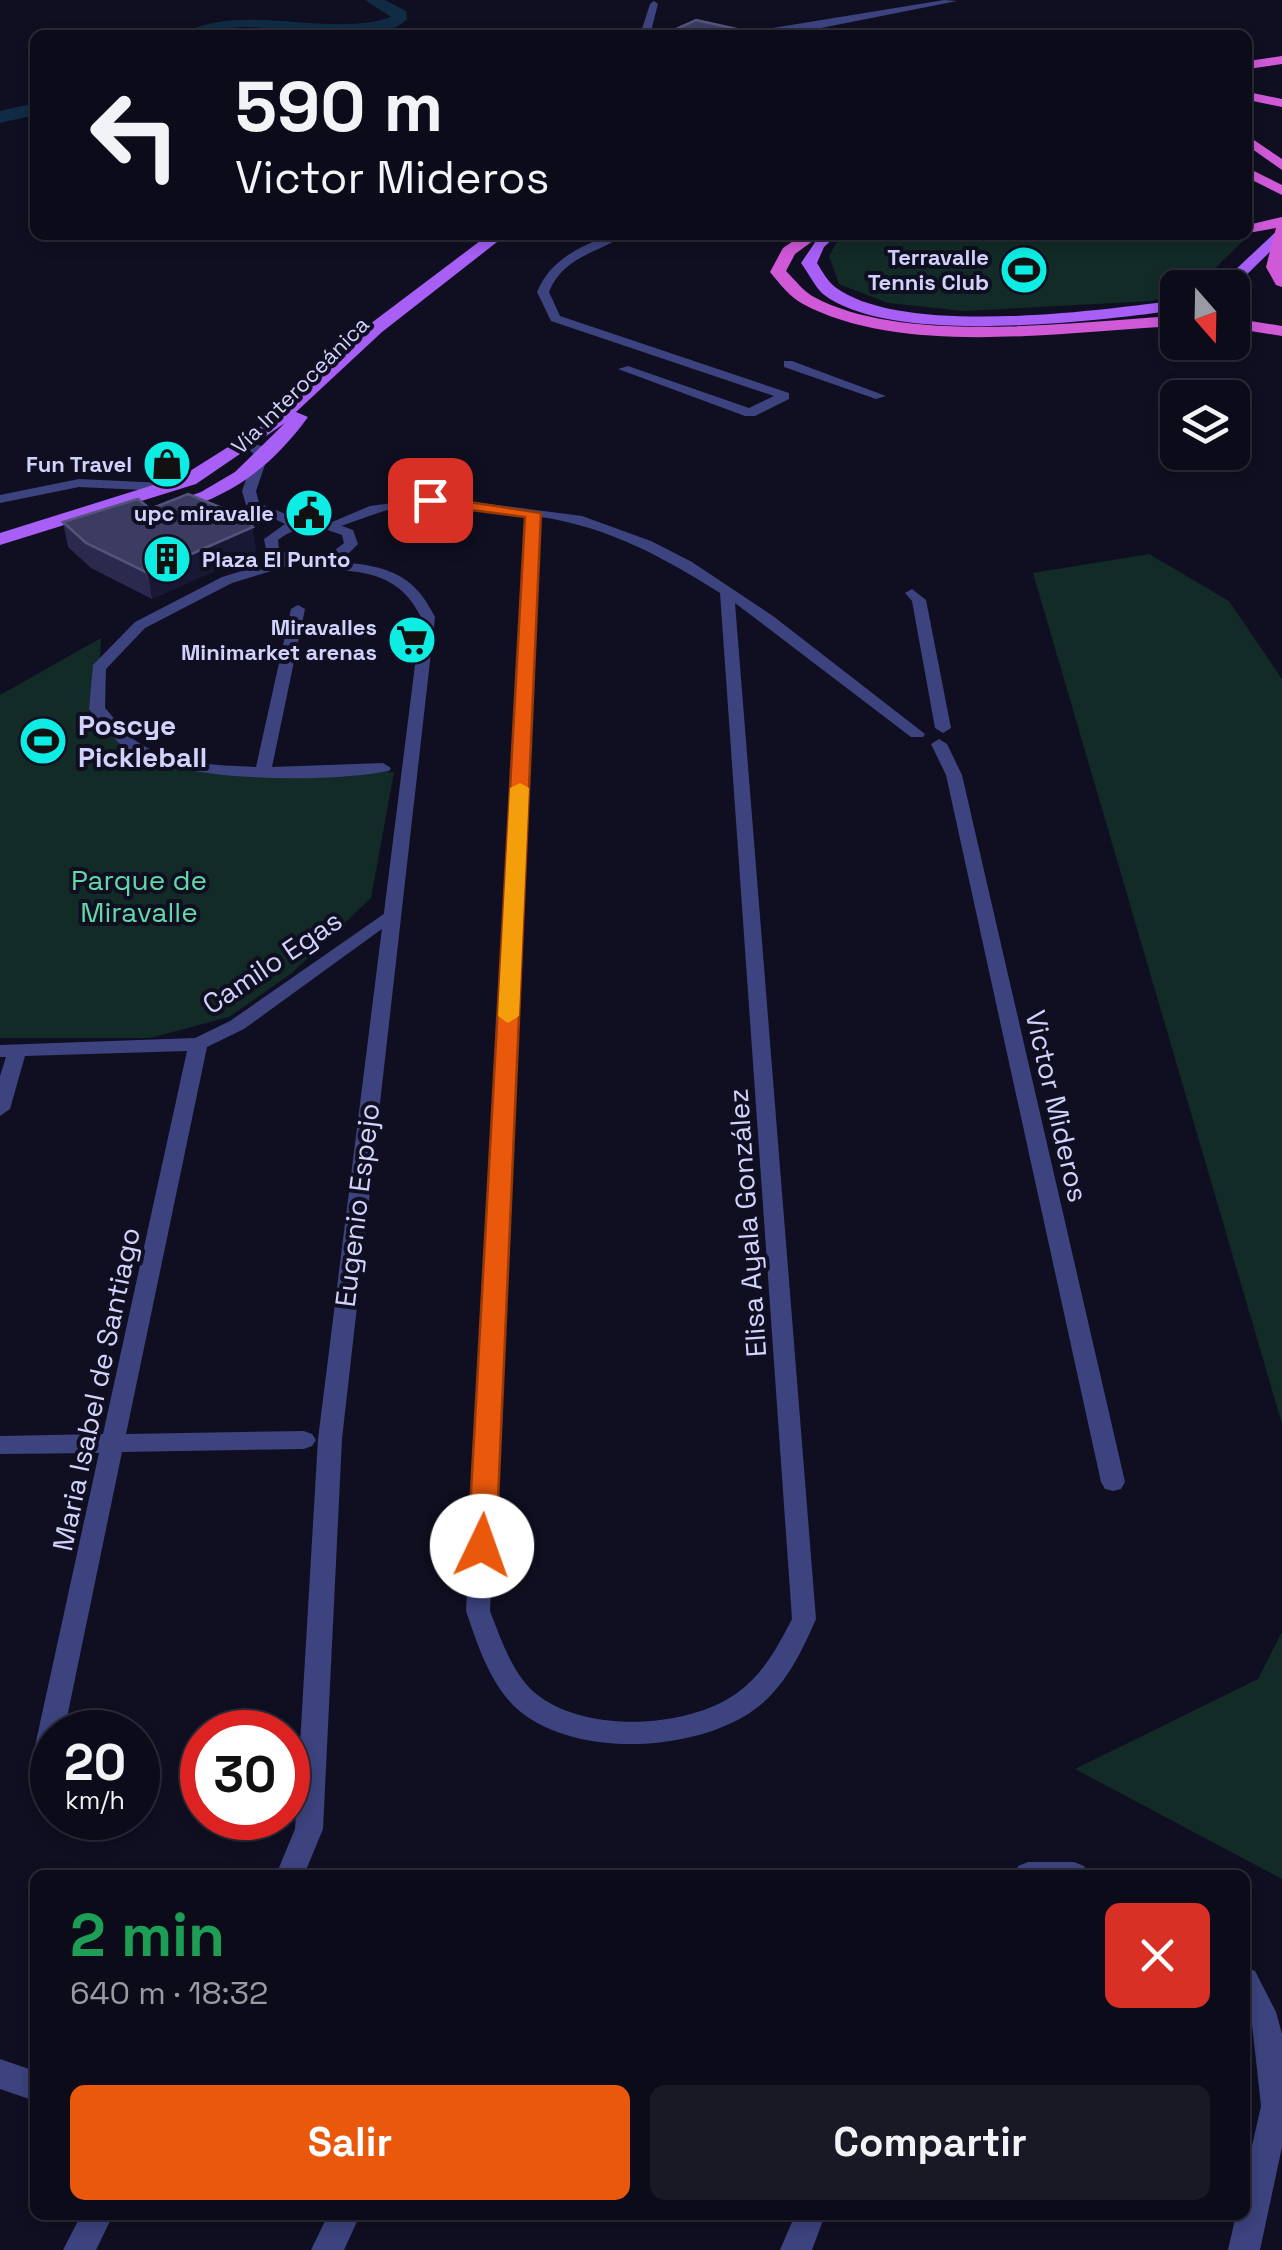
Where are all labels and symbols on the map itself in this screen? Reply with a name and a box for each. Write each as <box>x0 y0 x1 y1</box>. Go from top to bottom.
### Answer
place label: Terravalle Tennis Club <box>868 243 989 296</box>
sports icon: Terravalle Tennis Club <box>998 244 1050 296</box>
north arrow <box>1160 270 1250 360</box>
street label: Vía Interoceánica <box>225 310 375 460</box>
shop icon: Fun Travel <box>141 438 193 490</box>
place label: Fun Travel <box>26 450 132 478</box>
pin <box>388 458 473 543</box>
public building icon: upc miravalle <box>283 487 335 539</box>
place label: upc miravalle <box>134 499 274 527</box>
building icon: Plaza El Punto <box>141 533 193 585</box>
place label: Plaza El Punto <box>202 545 350 573</box>
place label: Miravalles Minimarket arenas <box>181 613 377 666</box>
supermarket icon: Miravalles Minimarket arenas <box>386 614 438 666</box>
place label: Poscye Pickleball <box>78 707 207 775</box>
sports icon: Poscye Pickleball <box>17 715 69 767</box>
park label: Parque de Miravalle <box>71 862 207 930</box>
street label: Camilo Egas <box>195 902 349 1022</box>
street label: Victor Mideros <box>1017 1007 1097 1205</box>
street label: Elisa Ayala González <box>720 1087 774 1359</box>
street label: Eugenio Espejo <box>327 1101 387 1309</box>
street label: Maria Isabel de Santiago <box>44 1224 148 1554</box>
position arrow <box>430 1494 534 1598</box>
speed limit sign: 30 <box>180 1710 310 1840</box>

